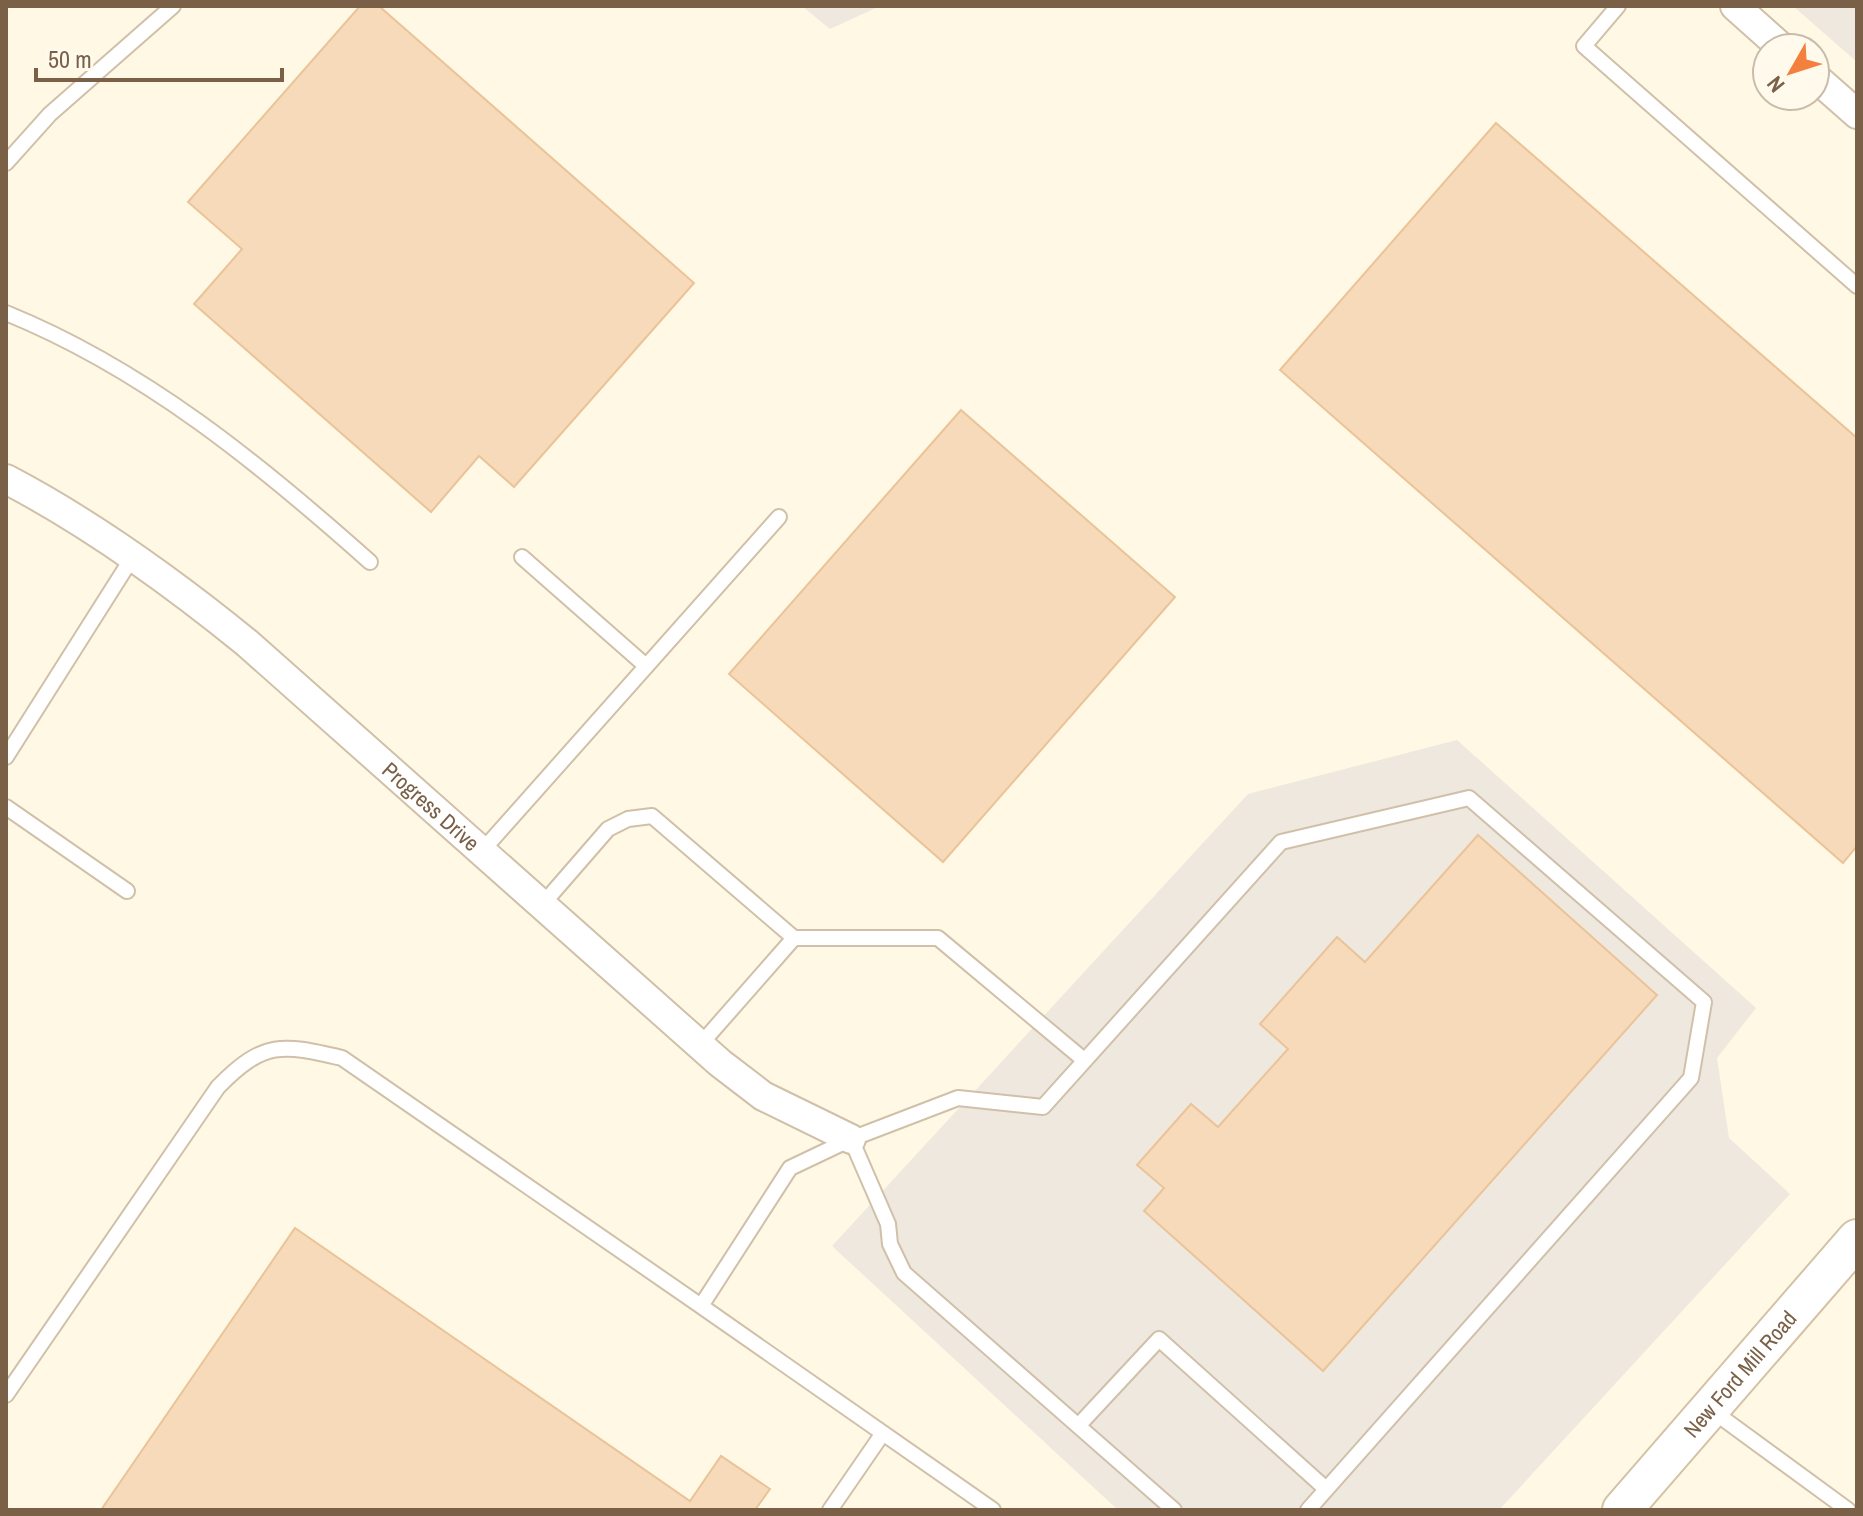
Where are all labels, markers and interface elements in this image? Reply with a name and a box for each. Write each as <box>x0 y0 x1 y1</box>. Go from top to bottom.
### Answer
scale bar <box>36 32 282 82</box>
north arrow <box>1751 32 1831 112</box>
text: 50 m <box>48 43 92 75</box>
text: N <box>1760 70 1791 99</box>
street label: Progress Drive <box>376 755 486 858</box>
street label: New Ford Mill Road <box>1677 1304 1803 1444</box>

